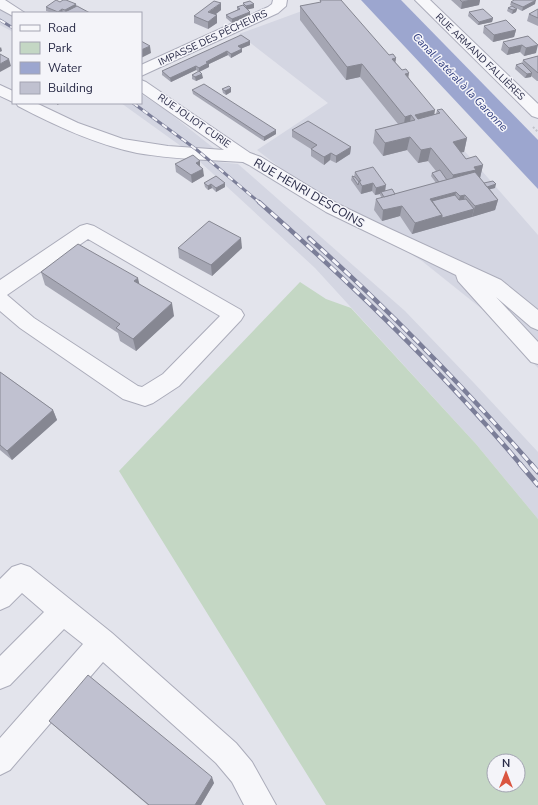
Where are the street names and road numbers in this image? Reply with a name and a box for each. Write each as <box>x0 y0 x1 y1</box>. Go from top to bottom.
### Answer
street label: IMPASSE DES PÊCHEURS <box>156 7 270 69</box>
street label: RUE ARMAND FALLIÈRES <box>432 10 528 104</box>
street label: RUE JOLIOT CURIE <box>155 91 233 152</box>
street label: RUE HENRI DESCOINS <box>251 155 367 231</box>

